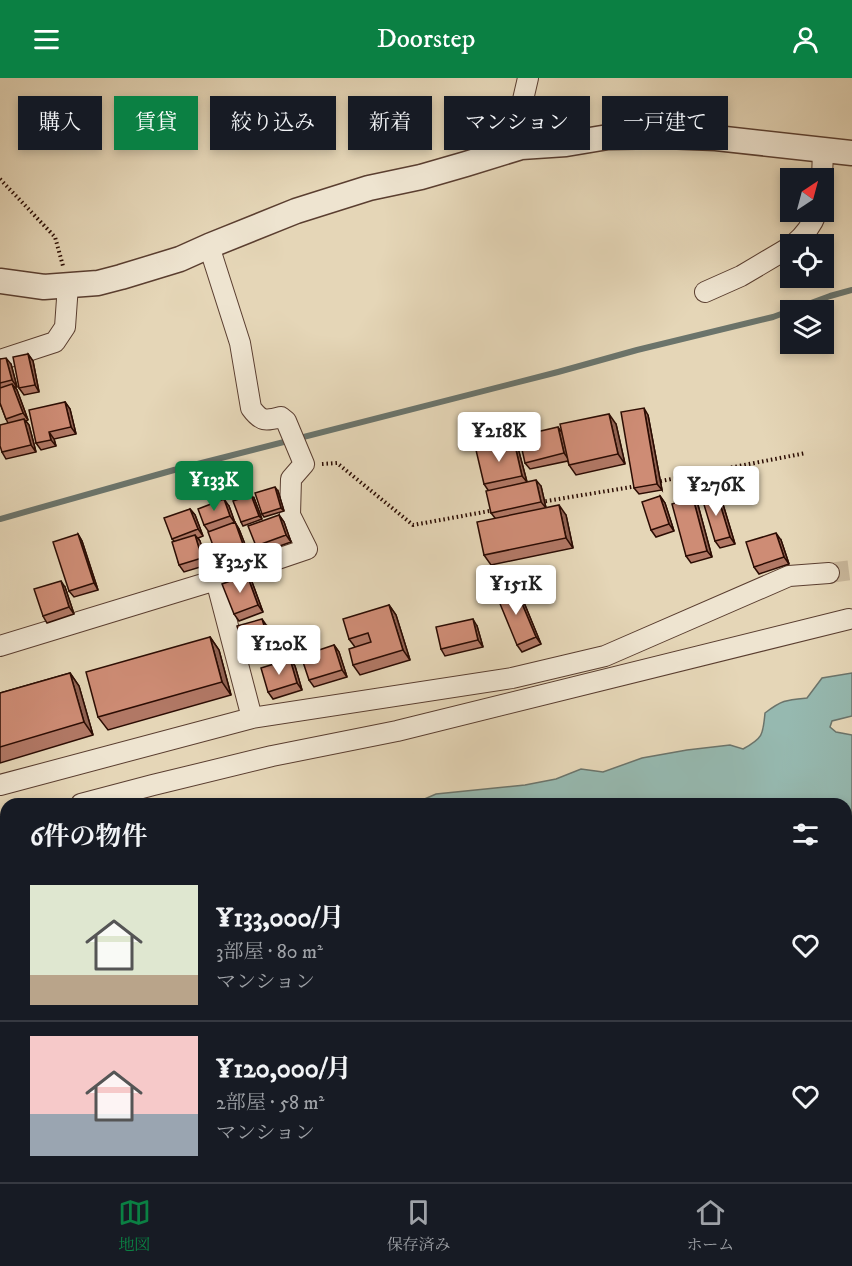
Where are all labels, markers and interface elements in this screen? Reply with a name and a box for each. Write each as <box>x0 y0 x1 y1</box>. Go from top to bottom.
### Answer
text: Doorstep <box>377 22 475 56</box>
icon: menu <box>30 23 63 56</box>
icon: person <box>789 23 822 56</box>
chip: 購入 <box>18 96 102 150</box>
chip: 賃貸 <box>114 96 198 150</box>
chip: 絞り込み <box>210 96 336 150</box>
chip: 新着 <box>348 96 432 150</box>
chip: マンション <box>444 96 590 150</box>
chip: 一戸建て <box>602 96 728 150</box>
north arrow <box>780 168 834 222</box>
map controls <box>780 168 834 354</box>
button: locate <box>780 234 834 288</box>
button: layers <box>780 300 834 354</box>
pin: ¥218K <box>457 412 541 463</box>
text: ¥218K <box>472 419 526 444</box>
pin: ¥133K <box>172 461 256 512</box>
pin: ¥276K <box>674 466 758 517</box>
text: ¥133K <box>189 468 239 493</box>
text: ¥276K <box>687 473 745 498</box>
pin: ¥325K <box>198 543 282 594</box>
text: ¥325K <box>213 550 267 575</box>
pin: ¥151K <box>474 565 558 616</box>
text: ¥151K <box>490 572 542 597</box>
pin: ¥120K <box>237 625 321 676</box>
text: ¥120K <box>251 632 307 657</box>
icon: filters <box>789 818 822 851</box>
text: 6件の物件 <box>30 821 148 854</box>
text: ¥133,000/月 <box>216 902 344 935</box>
icon: home <box>78 909 150 981</box>
icon: heart <box>789 929 822 962</box>
text: 3部屋 · 80 m² <box>216 940 323 965</box>
text: マンション <box>216 970 315 995</box>
text: ¥120,000/月 <box>216 1053 352 1086</box>
icon: home <box>78 1060 150 1132</box>
icon: heart <box>789 1080 822 1113</box>
text: 2部屋 · 58 m² <box>216 1091 324 1116</box>
text: マンション <box>216 1121 315 1146</box>
tab: 地図 <box>118 1196 151 1255</box>
tab: 保存済み <box>386 1196 451 1255</box>
tab: ホーム <box>686 1196 734 1255</box>

